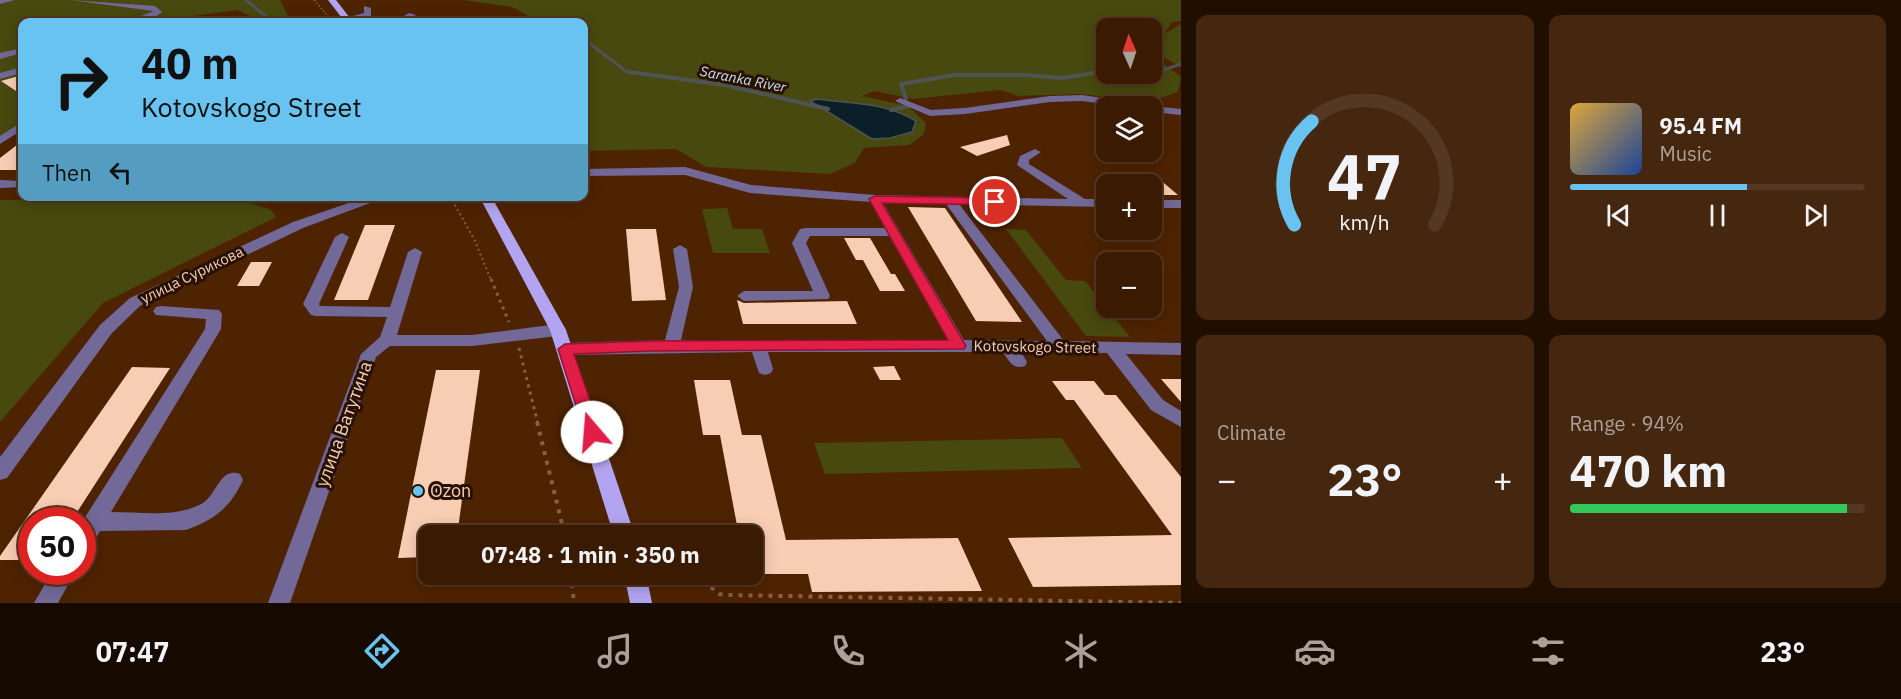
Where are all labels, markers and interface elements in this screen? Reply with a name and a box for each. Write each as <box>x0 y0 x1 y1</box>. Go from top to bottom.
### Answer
north arrow <box>1096 18 1162 84</box>
map controls <box>1096 18 1162 318</box>
text: 40 m <box>141 36 239 91</box>
icon: right <box>42 42 120 120</box>
water label: Saranka River <box>699 62 788 96</box>
text: Kotovskogo Street <box>141 89 362 124</box>
button: layers <box>1096 96 1162 162</box>
text: 95.4 FM <box>1660 111 1742 140</box>
text: 47 <box>1327 135 1402 216</box>
text: Music <box>1660 140 1712 167</box>
icon: left <box>104 156 137 189</box>
text: Then <box>42 158 92 187</box>
button: + <box>1096 174 1162 240</box>
pin <box>969 176 1020 227</box>
icon: arrive <box>978 185 1011 218</box>
icon: previous <box>1602 199 1635 232</box>
icon: pause <box>1701 199 1734 232</box>
icon: next <box>1799 199 1832 232</box>
text: km/h <box>1340 208 1390 236</box>
street label: улица Сурикова <box>137 241 246 308</box>
button: − <box>1096 252 1162 318</box>
street label: Kotovskogo Street <box>974 336 1097 357</box>
street label: улица Ватутина <box>310 357 377 490</box>
position arrow <box>560 400 624 464</box>
text: Range · 94% <box>1570 410 1684 437</box>
text: Climate <box>1217 419 1286 446</box>
text: 470 km <box>1570 441 1727 499</box>
text: 23° <box>1327 450 1402 508</box>
text: − <box>1217 458 1237 501</box>
text: + <box>1493 458 1513 501</box>
place label: Ozon <box>430 479 471 502</box>
marker: Ozon <box>411 484 425 498</box>
speed limit sign: 50 <box>18 507 96 585</box>
text: 07:48 · 1 min · 350 m <box>481 540 700 569</box>
icon: directions <box>361 630 403 672</box>
icon: music <box>594 630 636 672</box>
icon: phone <box>827 630 869 672</box>
icon: climate <box>1060 630 1102 672</box>
icon: car <box>1294 630 1336 672</box>
icon: filters <box>1527 630 1569 672</box>
text: 07:47 <box>96 634 169 669</box>
text: 23° <box>1760 634 1805 669</box>

